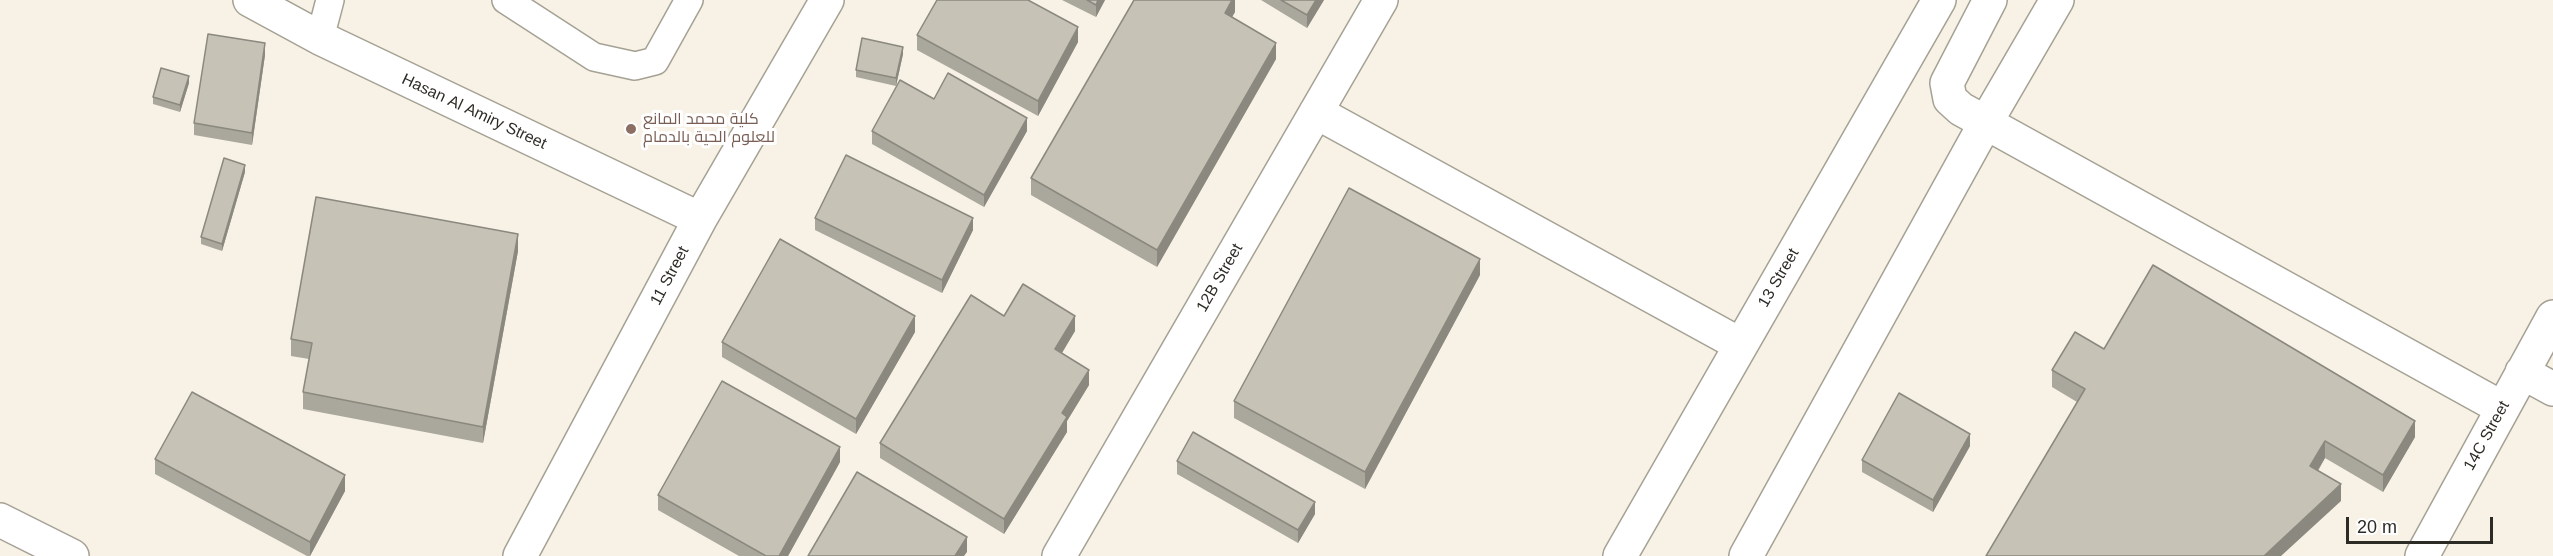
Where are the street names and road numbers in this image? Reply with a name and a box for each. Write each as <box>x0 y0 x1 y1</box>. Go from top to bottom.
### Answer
street label: Hasan Al Amiry Street <box>399 70 549 154</box>
street label: 12B Street <box>1193 240 1247 316</box>
street label: 11 Street <box>647 243 693 309</box>
street label: 13 Street <box>1754 245 1804 311</box>
street label: 14C Street <box>2460 398 2514 474</box>

